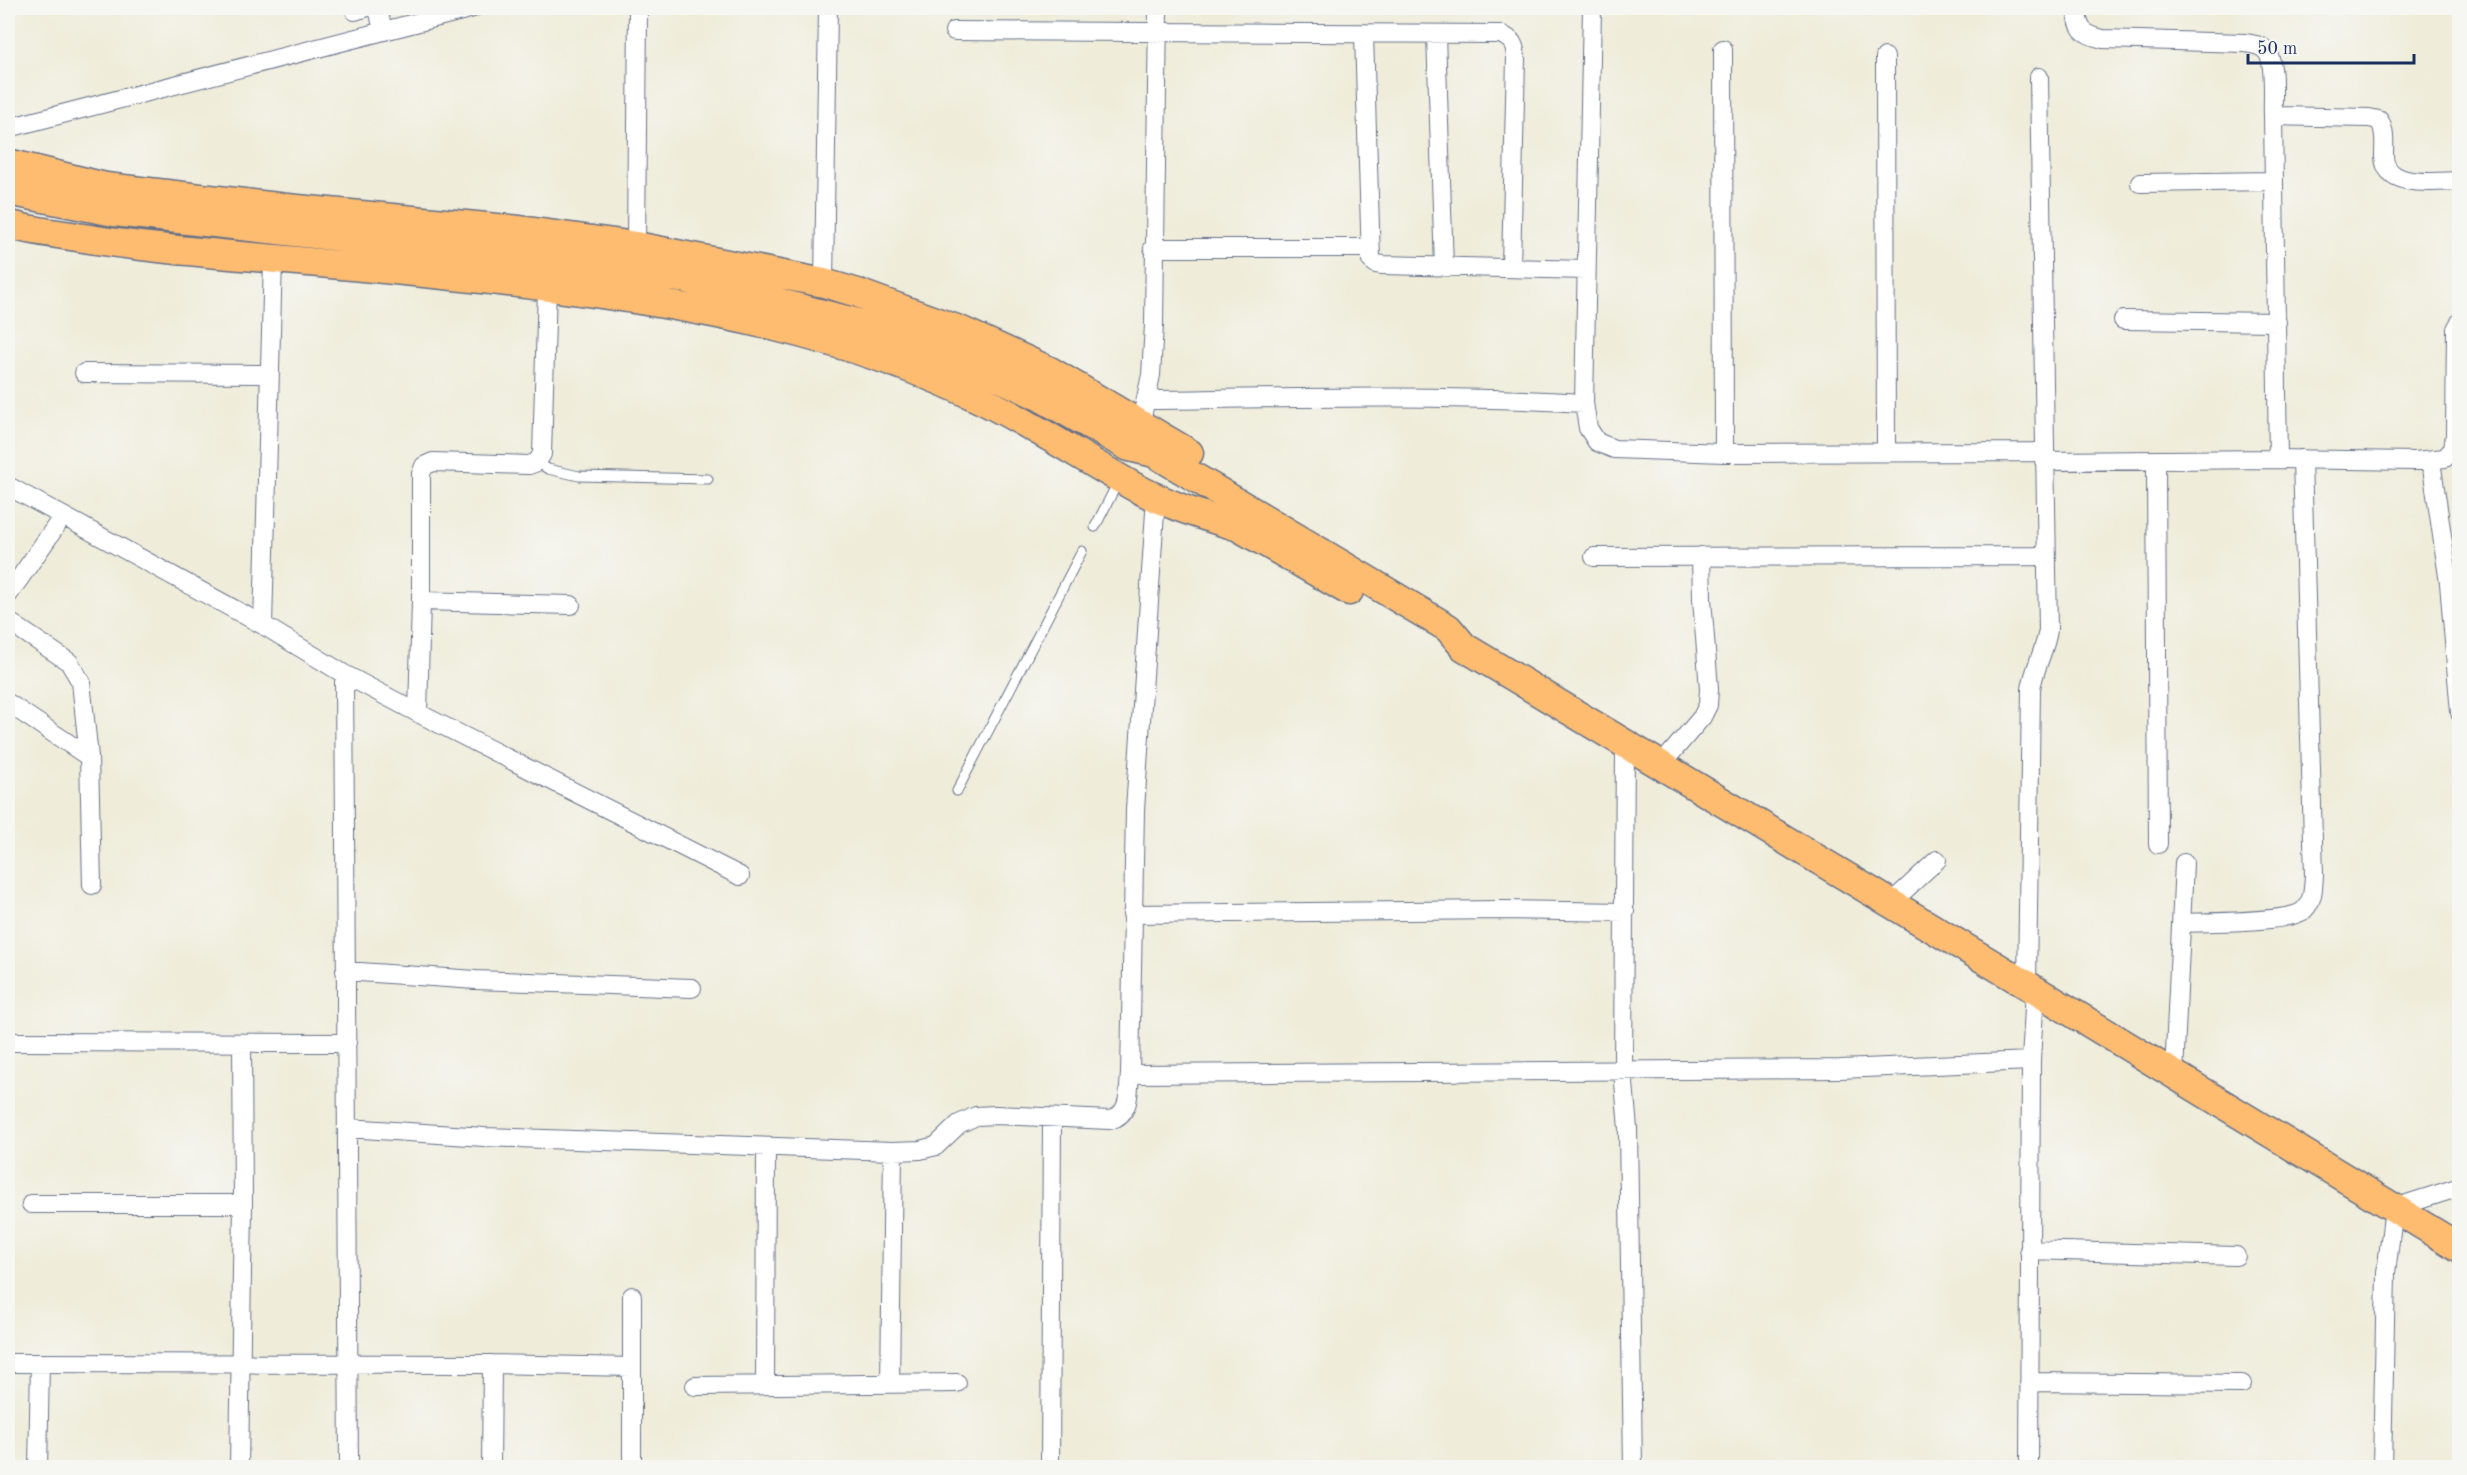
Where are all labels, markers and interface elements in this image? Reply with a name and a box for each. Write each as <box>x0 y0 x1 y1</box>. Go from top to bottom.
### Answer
scale bar <box>2248 27 2414 65</box>
text: 50 m <box>2257 40 2297 58</box>

